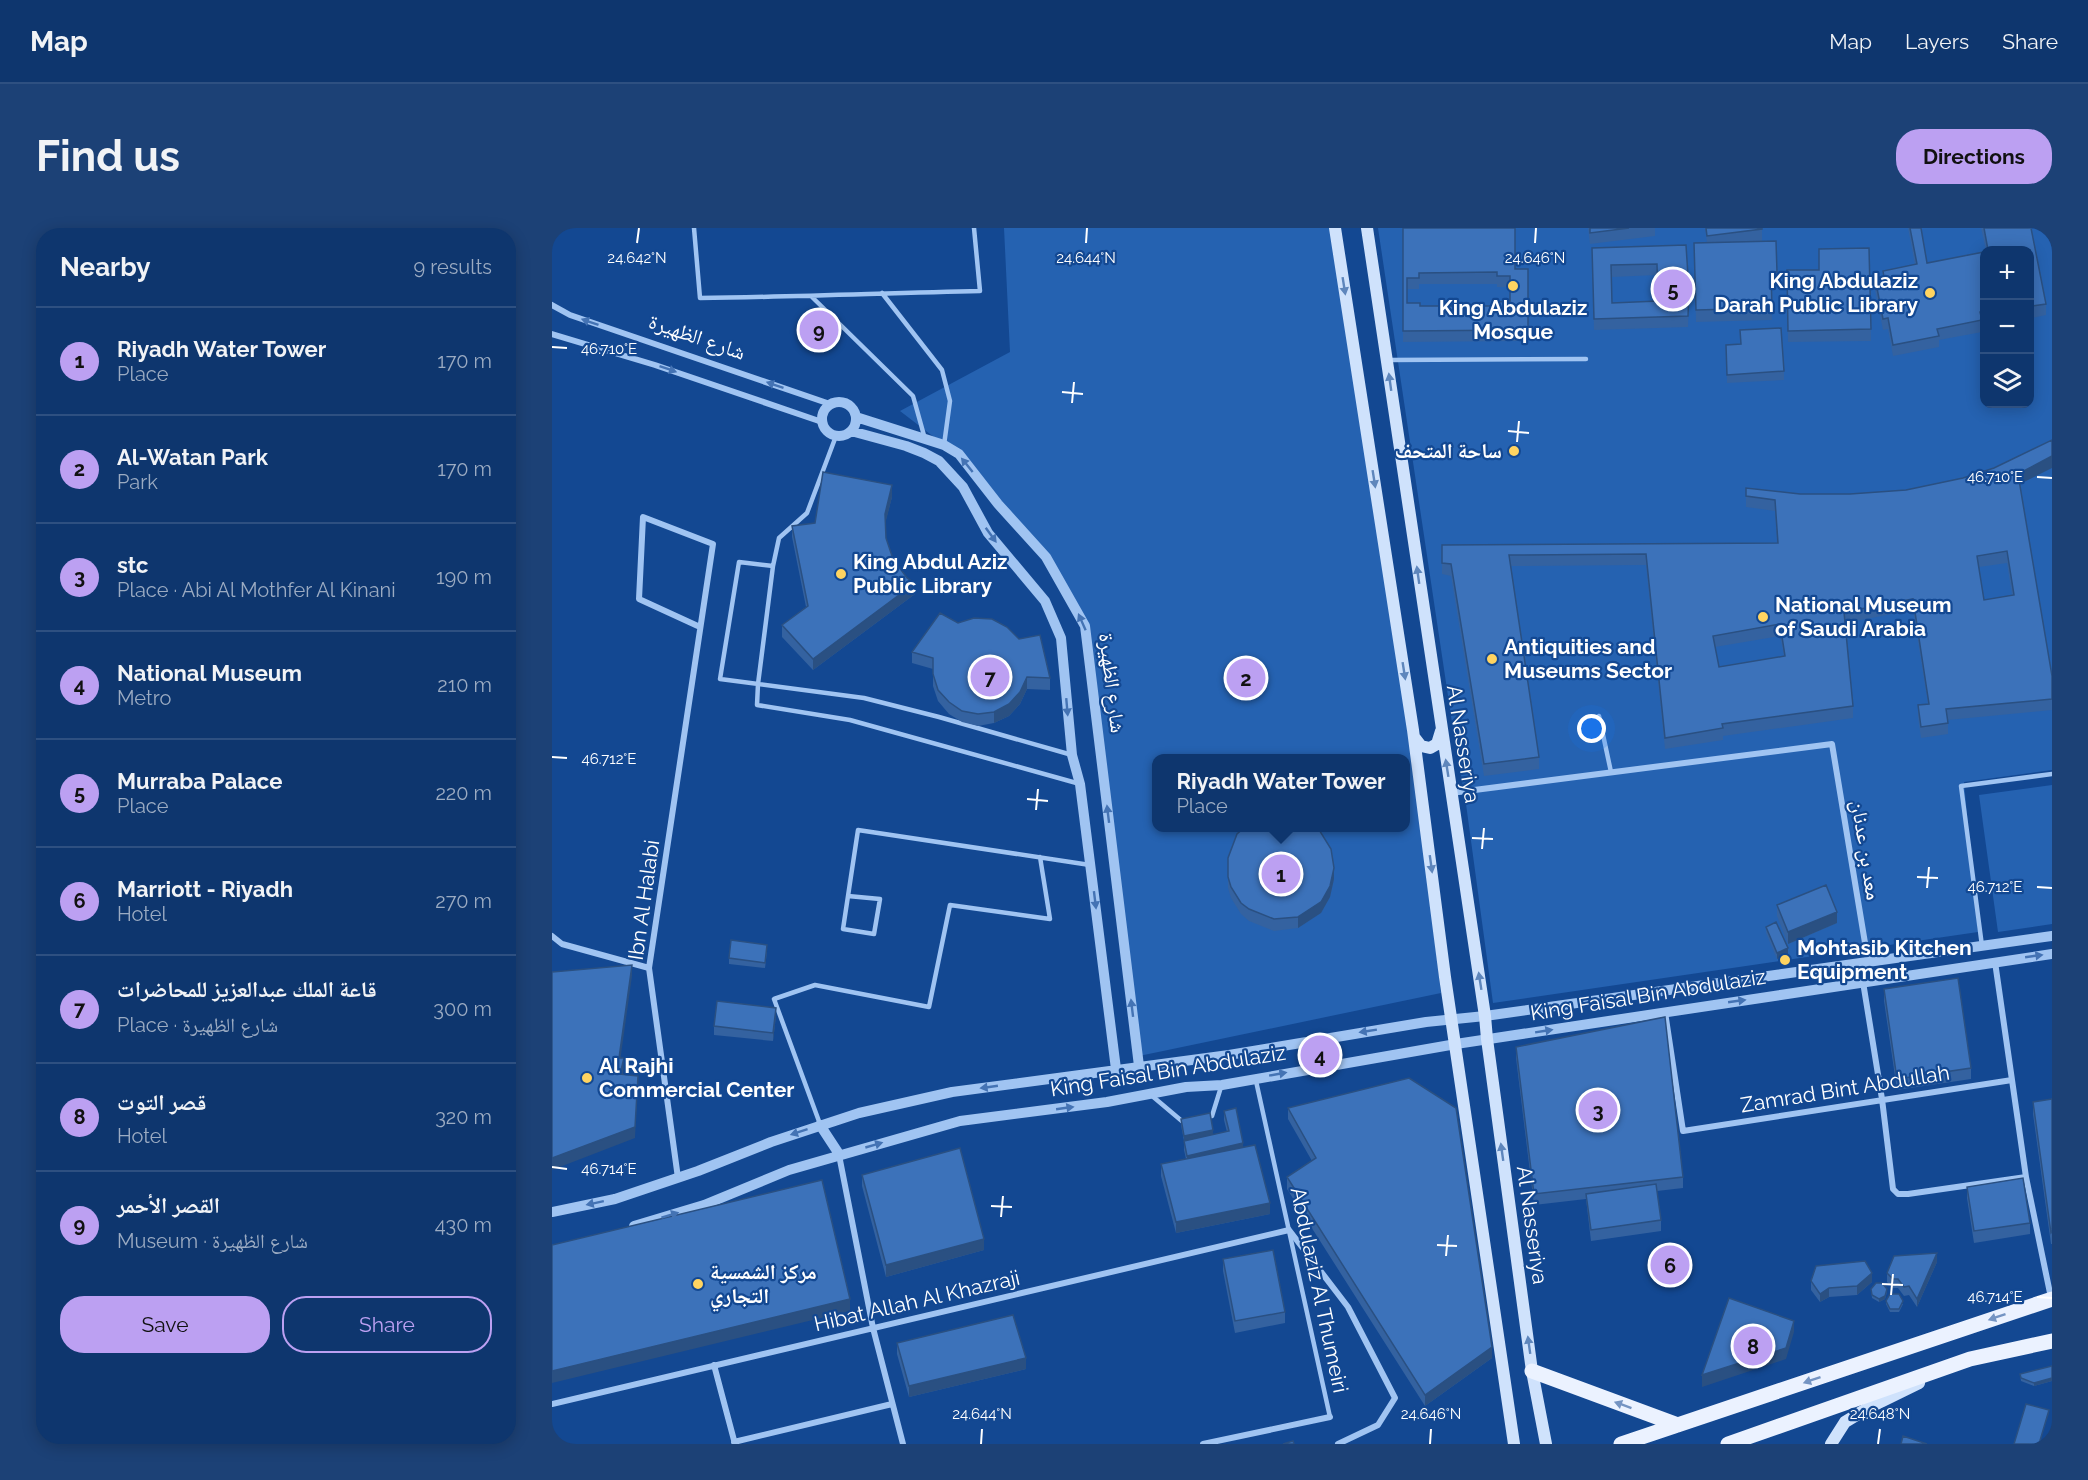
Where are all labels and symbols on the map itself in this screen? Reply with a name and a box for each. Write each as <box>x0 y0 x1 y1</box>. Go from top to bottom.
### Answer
text: 24.642°N <box>607 249 667 267</box>
text: 24.644°N <box>1056 249 1116 267</box>
text: 24.646°N <box>1505 249 1565 267</box>
pin: 5 <box>1654 266 1692 312</box>
place label: King Abdulaziz Darah Public Library <box>1714 268 1918 317</box>
one-way arrow <box>1340 276 1349 295</box>
marker: King Abdulaziz Mosque <box>1506 279 1520 293</box>
marker: King Abdulaziz Darah Public Library <box>1923 286 1937 300</box>
place label: King Abdulaziz Mosque <box>1439 295 1587 344</box>
street label: شارع الظهيرة <box>645 308 749 366</box>
pin: 9 <box>800 308 838 352</box>
one-way arrow <box>581 317 599 326</box>
text: 46.710°E <box>581 340 637 358</box>
one-way arrow <box>659 365 677 375</box>
one-way arrow <box>1385 372 1394 391</box>
one-way arrow <box>766 379 784 389</box>
place label: ساحة المتحف <box>1395 438 1502 463</box>
marker: ساحة المتحف <box>1507 444 1521 458</box>
one-way arrow <box>962 458 974 473</box>
text: 46.710°E <box>1967 468 2023 486</box>
one-way arrow <box>1370 469 1379 488</box>
one-way arrow <box>985 526 997 542</box>
place label: King Abdul Aziz Public Library <box>853 549 1007 598</box>
one-way arrow <box>1413 565 1422 584</box>
marker: King Abdul Aziz Public Library <box>834 567 848 581</box>
place label: National Museum of Saudi Arabia <box>1775 592 1951 641</box>
marker: National Museum of Saudi Arabia <box>1756 610 1770 624</box>
one-way arrow <box>1077 612 1087 630</box>
street label: شارع الظهيرة <box>1093 632 1131 734</box>
place label: Antiquities and Museums Sector <box>1504 634 1672 683</box>
marker: Antiquities and Museums Sector <box>1485 652 1499 666</box>
pin: 7 <box>970 654 1010 700</box>
pin: 2 <box>1226 656 1266 700</box>
one-way arrow <box>1399 662 1408 681</box>
street label: Al Nasseriya <box>1442 683 1485 805</box>
one-way arrow <box>1063 697 1072 716</box>
your location <box>1577 714 1606 743</box>
text: 46.712°E <box>582 750 636 768</box>
one-way arrow <box>1442 758 1451 777</box>
street label: معد بن عدنان <box>1845 798 1887 902</box>
one-way arrow <box>1104 805 1113 824</box>
street label: Ibn Al Halabi <box>623 838 664 962</box>
pin: 1 <box>1262 852 1300 896</box>
one-way arrow <box>1426 855 1435 874</box>
text: 46.712°E <box>1968 878 2022 896</box>
one-way arrow <box>1090 890 1099 909</box>
place label: Mohtasib Kitchen Equipment <box>1797 935 1972 984</box>
one-way arrow <box>2024 952 2043 961</box>
marker: Mohtasib Kitchen Equipment <box>1778 953 1792 967</box>
street label: King Faisal Bin Abdulaziz <box>1528 964 1768 1025</box>
one-way arrow <box>1475 972 1484 991</box>
one-way arrow <box>1728 997 1747 1006</box>
one-way arrow <box>1128 998 1137 1017</box>
one-way arrow <box>1535 1026 1554 1035</box>
one-way arrow <box>1359 1027 1378 1036</box>
pin: 4 <box>1300 1032 1340 1078</box>
street label: King Faisal Bin Abdulaziz <box>1048 1040 1288 1101</box>
place label: Al Rajhi Commercial Center <box>599 1053 794 1102</box>
street label: Zamrad Bint Abdullah <box>1739 1060 1951 1117</box>
one-way arrow <box>1268 1069 1287 1078</box>
marker: Al Rajhi Commercial Center <box>580 1071 594 1085</box>
one-way arrow <box>979 1083 998 1092</box>
pin: 3 <box>1578 1088 1618 1132</box>
one-way arrow <box>1055 1103 1074 1112</box>
one-way arrow <box>790 1128 808 1138</box>
one-way arrow <box>865 1140 883 1149</box>
one-way arrow <box>1498 1142 1507 1161</box>
text: 46.714°E <box>581 1160 637 1178</box>
street label: Al Nasseriya <box>1512 1164 1553 1286</box>
street label: Abdulaziz Al Thumeiri <box>1285 1185 1353 1395</box>
one-way arrow <box>586 1199 605 1208</box>
one-way arrow <box>661 1210 679 1219</box>
pin: 6 <box>1650 1242 1690 1288</box>
place label: مركز الشمسية التجاري <box>710 1259 817 1312</box>
street label: Hibat Allah Al Khazraji <box>812 1265 1022 1336</box>
marker: مركز الشمسية التجاري <box>691 1277 705 1291</box>
text: 46.714°E <box>1967 1288 2023 1306</box>
one-way arrow <box>1987 1313 2005 1323</box>
pin: 8 <box>1734 1324 1772 1368</box>
one-way arrow <box>1524 1335 1534 1354</box>
one-way arrow <box>1803 1375 1821 1385</box>
one-way arrow <box>1614 1399 1632 1409</box>
text: 24.644°N <box>952 1405 1012 1423</box>
text: 24.646°N <box>1401 1405 1461 1423</box>
text: 24.648°N <box>1850 1405 1910 1423</box>

